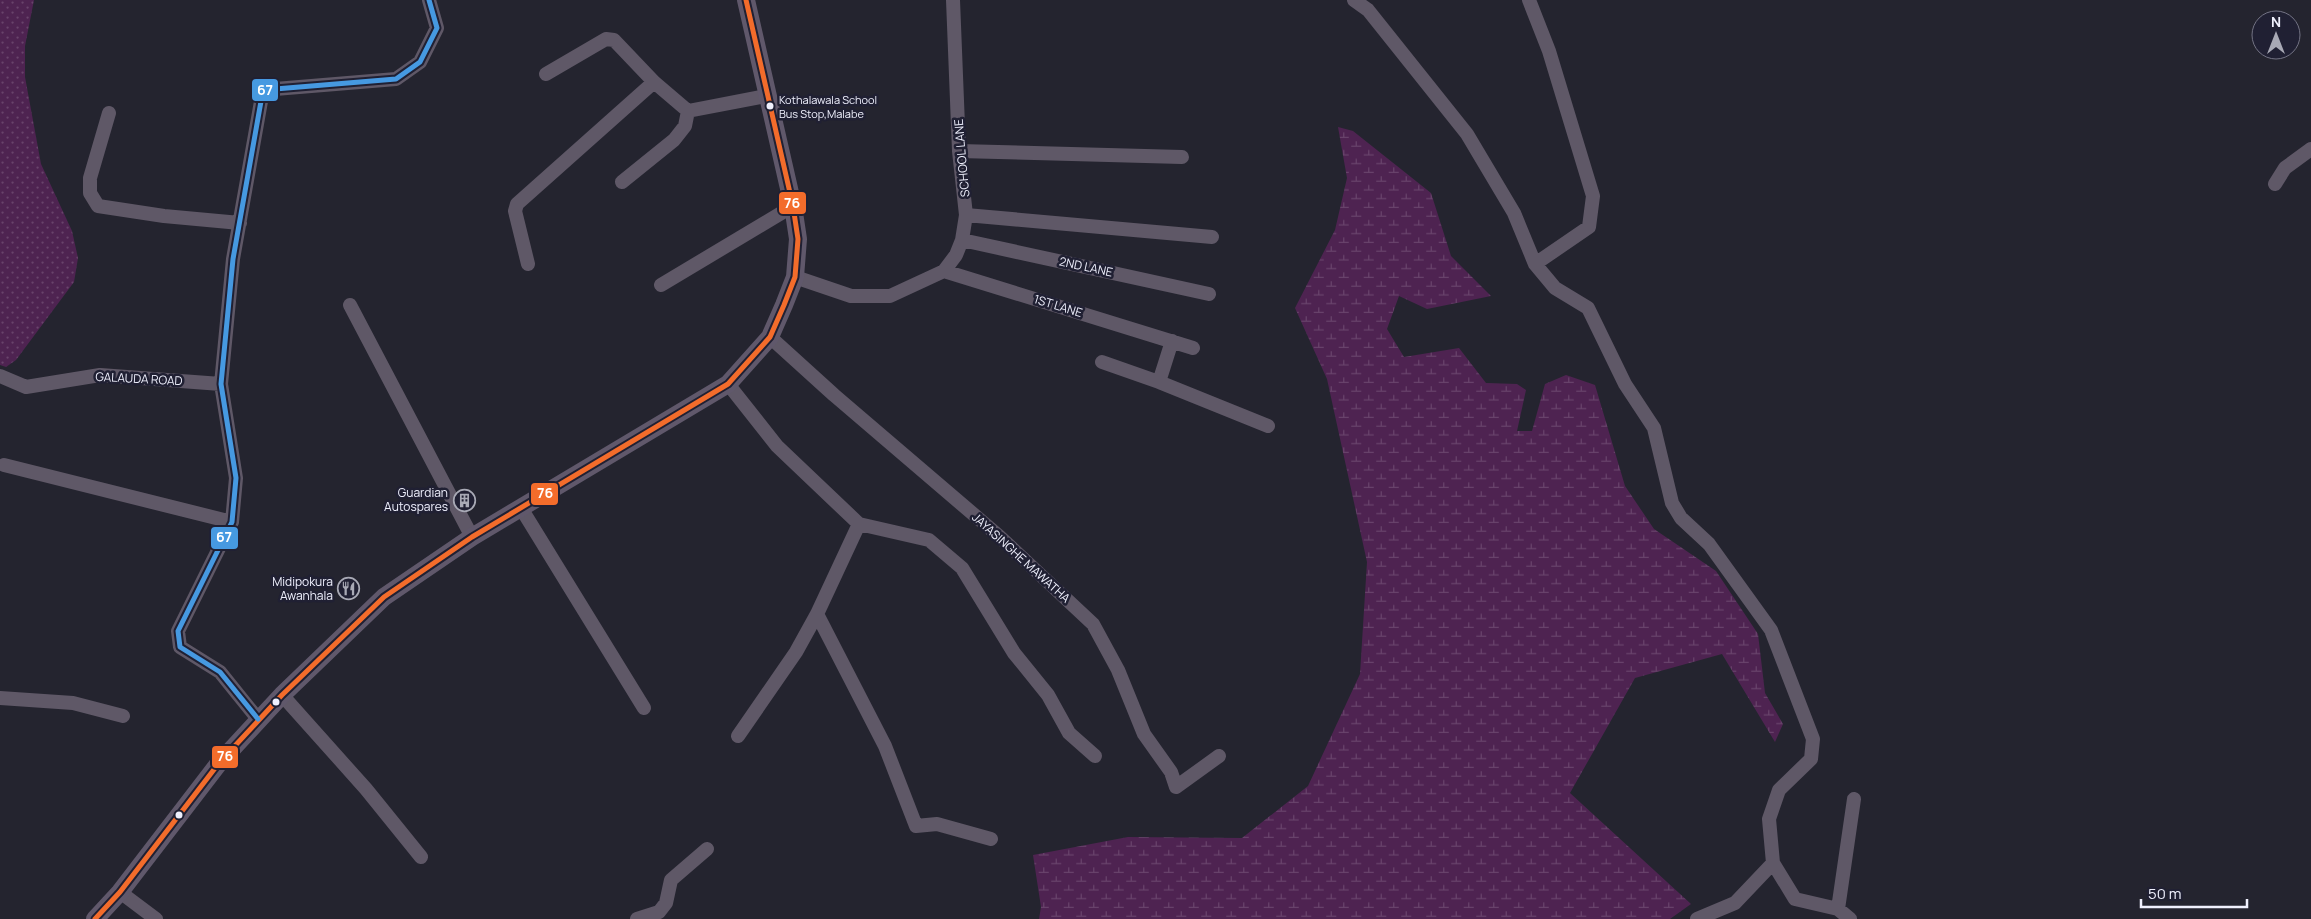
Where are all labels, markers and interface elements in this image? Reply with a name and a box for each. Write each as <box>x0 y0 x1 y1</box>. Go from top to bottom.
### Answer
north arrow <box>2251 10 2301 60</box>
text: N <box>2271 12 2281 31</box>
line badge: 67 <box>251 78 279 102</box>
text: 67 <box>257 80 273 99</box>
place label: Kothalawala School Bus Stop,Malabe <box>779 92 877 121</box>
marker: Kothalawala School Bus Stop,Malabe <box>765 101 775 111</box>
street label: SCHOOL LANE <box>950 118 973 198</box>
line badge: 76 <box>778 191 807 215</box>
text: 76 <box>784 193 800 212</box>
street label: 2ND LANE <box>1058 253 1115 281</box>
street label: 1ST LANE <box>1032 290 1085 321</box>
street label: GALAUDA ROAD <box>95 368 183 389</box>
line badge: 76 <box>530 482 559 506</box>
text: 76 <box>537 483 553 502</box>
place label: Guardian Autospares <box>384 484 448 515</box>
building icon: Guardian Autospares <box>452 488 476 512</box>
street label: JAYASINGHE MAWATHA <box>969 509 1074 607</box>
line badge: 67 <box>210 526 239 550</box>
text: 67 <box>216 527 232 546</box>
place label: Midipokura Awanhala <box>272 573 333 604</box>
restaurant icon: Midipokura Awanhala <box>337 577 361 601</box>
unlabelled marker <box>271 697 281 707</box>
line badge: 76 <box>211 745 239 769</box>
text: 76 <box>217 746 233 765</box>
unlabelled marker <box>174 810 184 820</box>
scale bar <box>2141 876 2247 908</box>
text: 50 m <box>2148 883 2182 904</box>

